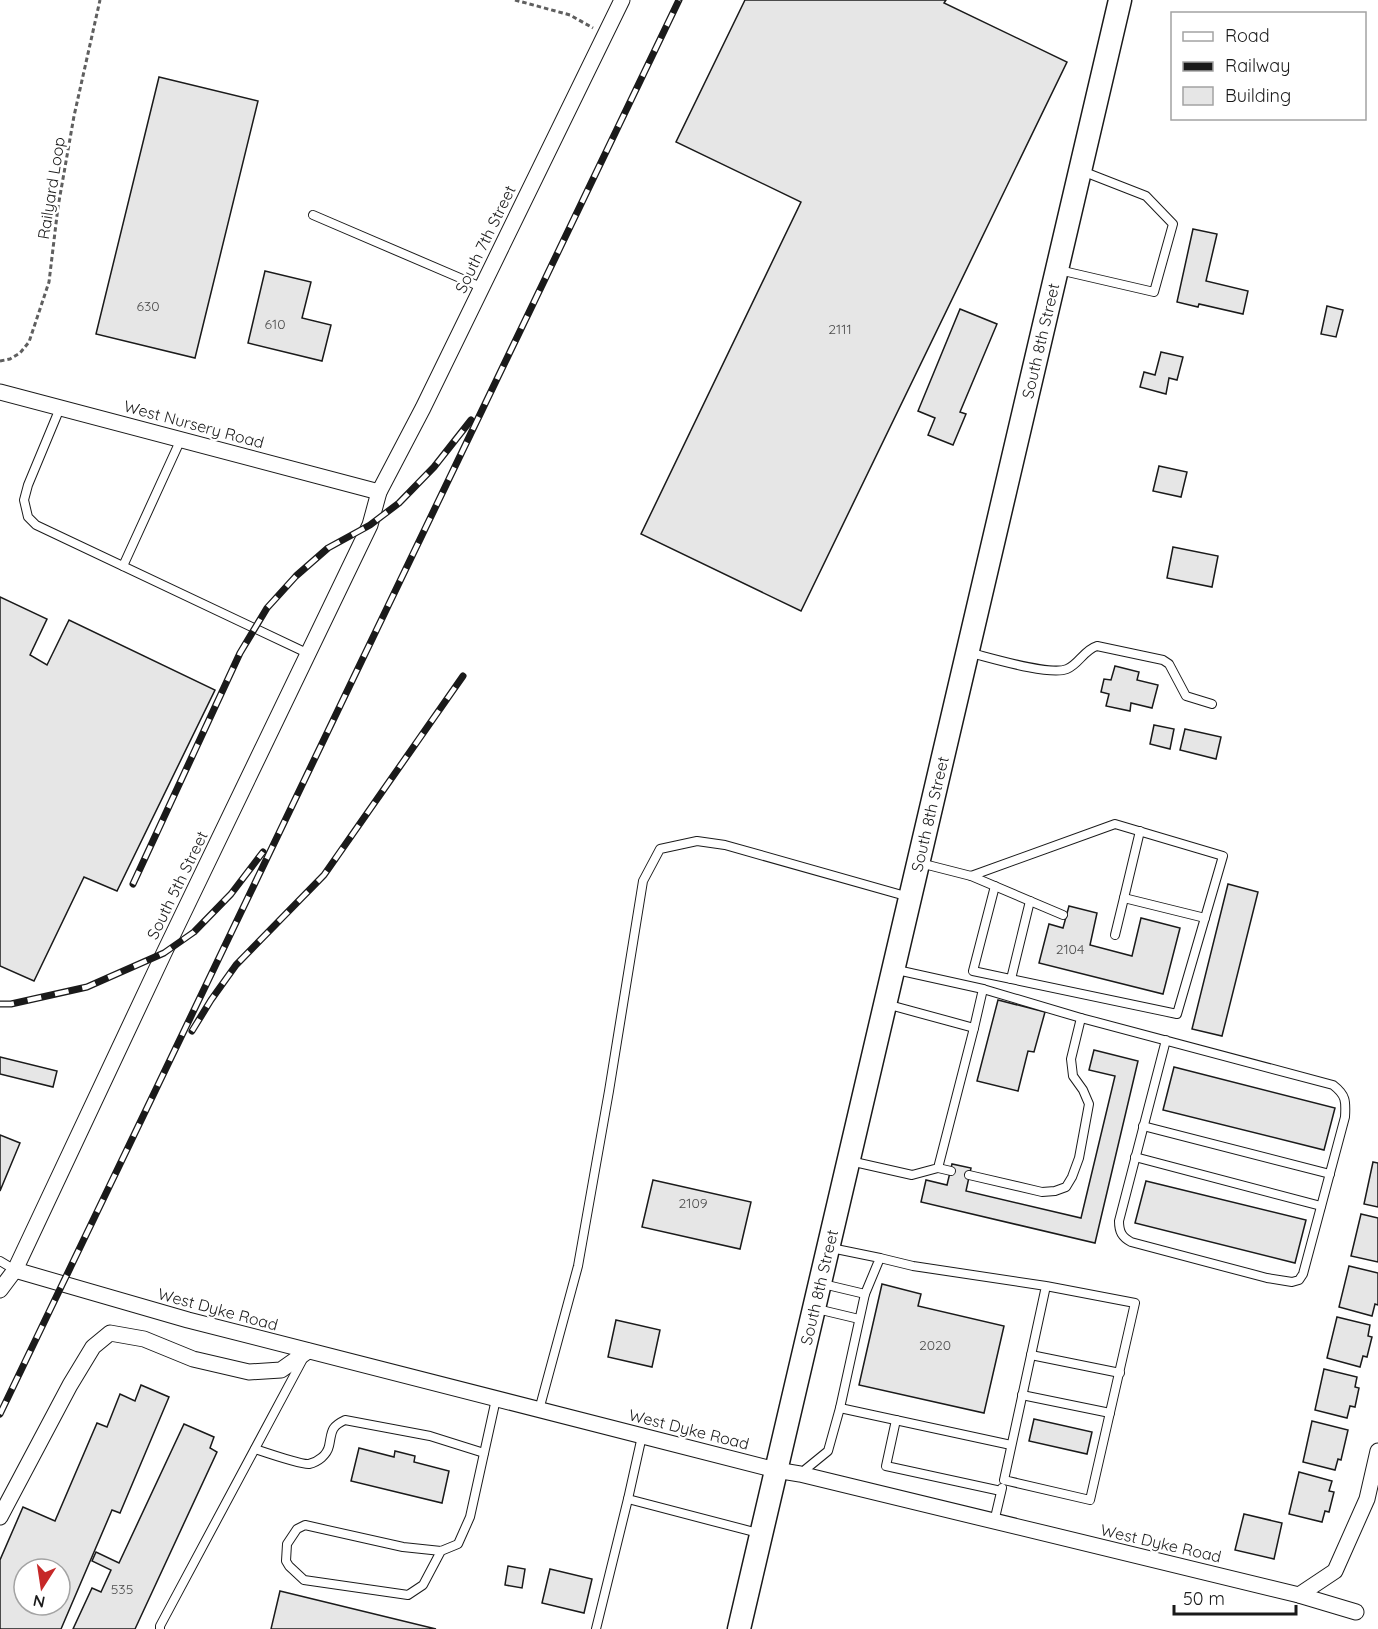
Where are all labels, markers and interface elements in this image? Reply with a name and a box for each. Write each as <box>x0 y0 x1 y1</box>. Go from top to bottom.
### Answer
legend <box>1171 12 1366 120</box>
text: Road <box>1225 24 1270 47</box>
text: Railway <box>1225 54 1291 77</box>
text: Building <box>1225 84 1291 107</box>
street label: Railyard Loop <box>33 135 69 241</box>
street label: South 7th Street <box>450 182 520 296</box>
street label: South 8th Street <box>1017 281 1063 401</box>
house number: 630 <box>136 297 160 315</box>
house number: 610 <box>265 315 285 333</box>
house number: 2111 <box>828 320 852 338</box>
street label: West Nursery Road <box>122 396 266 452</box>
street label: South 8th Street <box>906 754 953 874</box>
street label: South 5th Street <box>142 828 212 942</box>
house number: 2104 <box>1056 940 1084 958</box>
house number: 2109 <box>678 1194 708 1212</box>
street label: South 8th Street <box>796 1227 842 1347</box>
street label: West Dyke Road <box>156 1283 280 1335</box>
house number: 2020 <box>919 1336 951 1354</box>
street label: West Dyke Road <box>627 1404 751 1454</box>
street label: West Dyke Road <box>1099 1519 1223 1567</box>
north arrow <box>12 1557 72 1617</box>
scale bar <box>1174 1578 1296 1616</box>
house number: 535 <box>111 1580 133 1598</box>
text: 50 m <box>1183 1587 1225 1610</box>
text: N <box>31 1591 47 1613</box>

